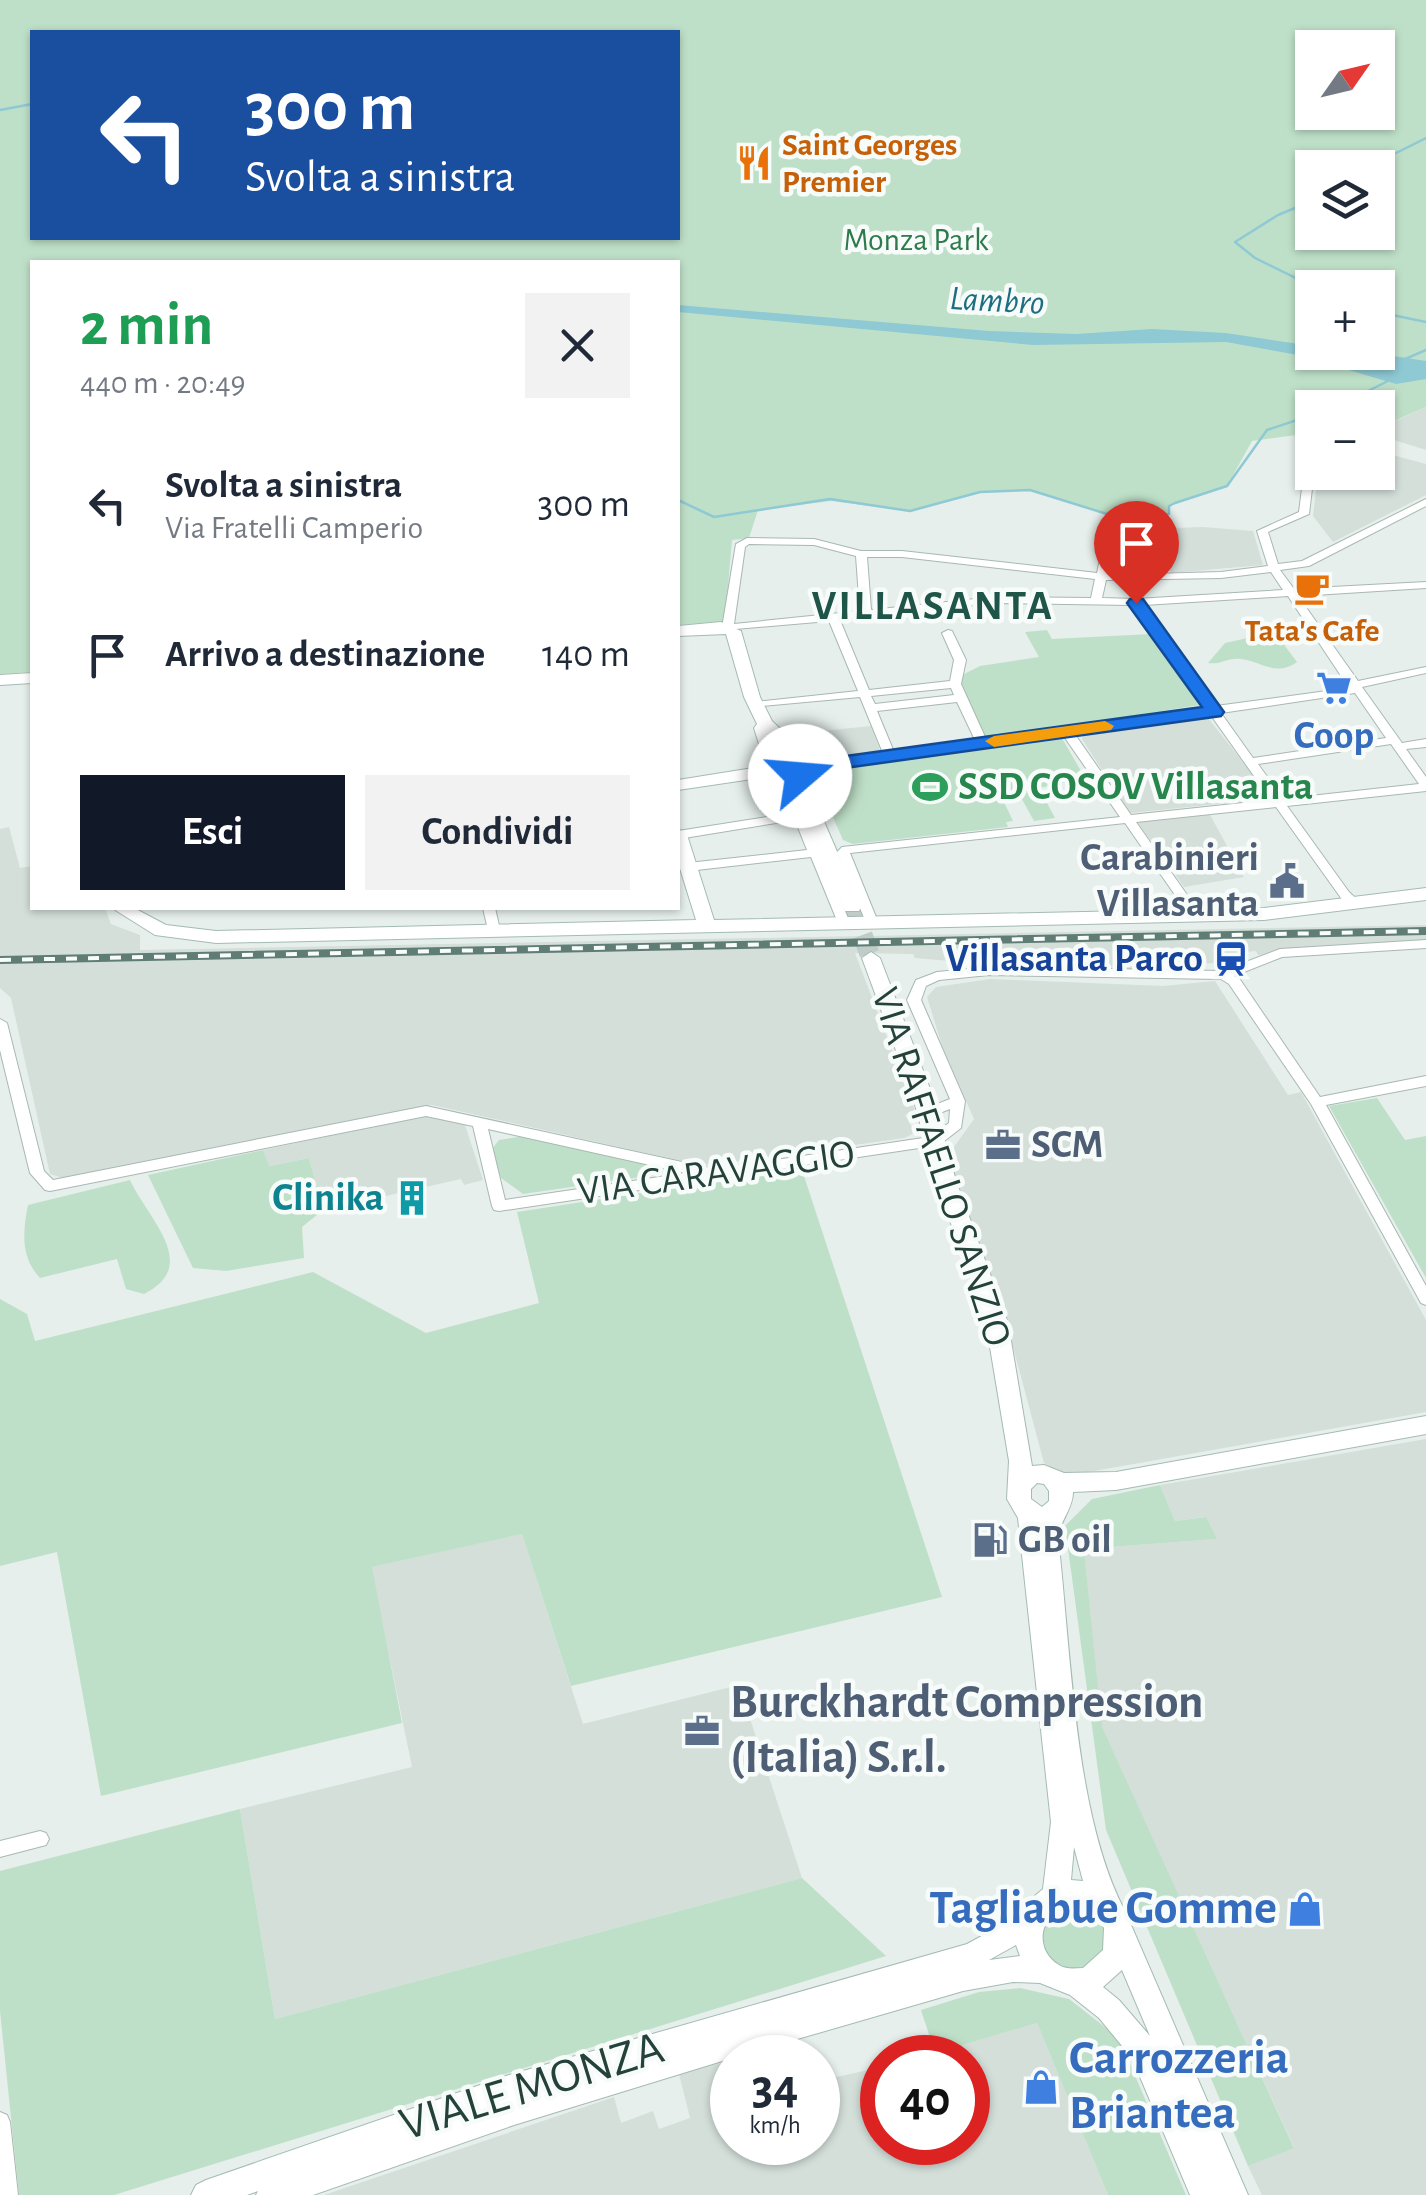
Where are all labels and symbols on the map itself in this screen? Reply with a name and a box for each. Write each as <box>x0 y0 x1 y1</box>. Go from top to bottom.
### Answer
north arrow <box>1295 30 1395 130</box>
place label: Saint Georges Premier <box>782 129 957 198</box>
restaurant icon: Saint Georges Premier <box>735 144 773 182</box>
park label: Monza Park <box>844 224 989 256</box>
water label: Lambro <box>949 281 1045 321</box>
pin <box>1094 501 1179 604</box>
cafe icon: Tata's Cafe <box>1293 569 1331 607</box>
district label: VILLASANTA <box>812 585 1054 627</box>
place label: Tata's Cafe <box>1244 615 1380 647</box>
supermarket icon: Coop <box>1315 669 1353 707</box>
place label: Coop <box>1294 716 1374 756</box>
position arrow <box>748 724 852 828</box>
place label: SSD COSOV Villasanta <box>958 767 1313 807</box>
sports icon: SSD COSOV Villasanta <box>911 768 949 806</box>
place label: Carabinieri Villasanta <box>1080 838 1259 924</box>
public building icon: Carabinieri Villasanta <box>1268 862 1306 900</box>
place label: Villasanta Parco <box>945 939 1203 979</box>
station icon: Villasanta Parco <box>1212 940 1250 978</box>
street label: VIA RAFFAELLO SANZIO <box>864 983 1018 1351</box>
place label: SCM <box>1031 1125 1103 1165</box>
office icon: SCM <box>984 1126 1022 1164</box>
street label: VIA CARAVAGGIO <box>575 1134 857 1212</box>
place label: Clinika <box>272 1178 384 1218</box>
building icon: Clinika <box>393 1179 431 1217</box>
place label: GB oil <box>1018 1520 1112 1560</box>
fuel station icon: GB oil <box>971 1521 1009 1559</box>
place label: Burckhardt Compression (Italia) S.r.l. <box>730 1679 1203 1782</box>
office icon: Burckhardt Compression (Italia) S.r.l. <box>683 1712 721 1750</box>
place label: Tagliabue Gomme <box>929 1885 1277 1933</box>
shop icon: Tagliabue Gomme <box>1286 1890 1324 1928</box>
street label: VIALE MONZA <box>394 2024 670 2150</box>
speed limit sign: 40 <box>860 2035 990 2165</box>
place label: Carrozzeria Briantea <box>1069 2035 1289 2138</box>
shop icon: Carrozzeria Briantea <box>1022 2068 1060 2106</box>

